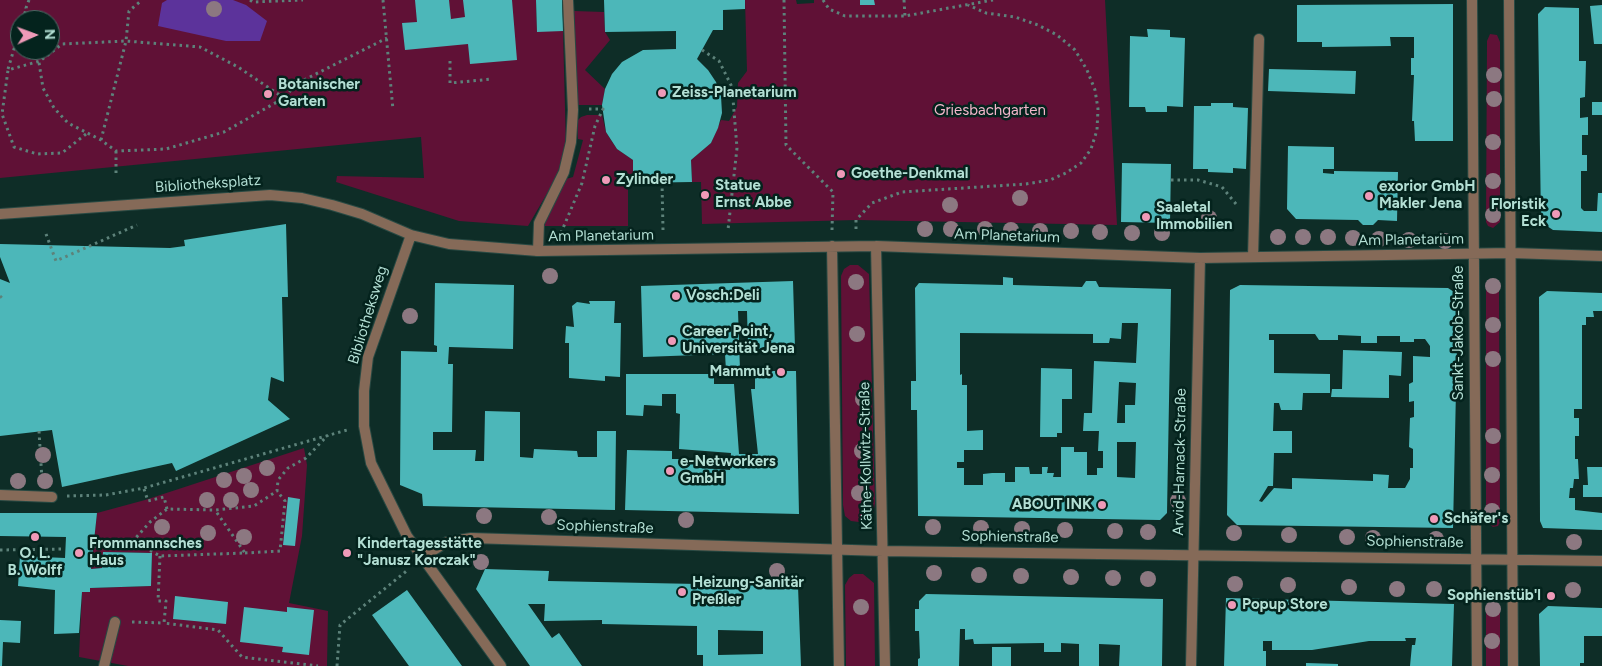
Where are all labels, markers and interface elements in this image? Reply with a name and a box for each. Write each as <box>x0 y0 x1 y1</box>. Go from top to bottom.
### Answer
north arrow <box>10 10 60 60</box>
text: N <box>41 29 58 40</box>
place label: Botanischer Garten <box>278 76 360 111</box>
place label: Zeiss-Planetarium <box>672 84 796 102</box>
marker: Zeiss-Planetarium <box>656 87 668 99</box>
marker: Botanischer Garten <box>262 88 274 100</box>
park label: Griesbachgarten <box>934 102 1046 120</box>
place label: Goethe-Denkmal <box>851 165 968 183</box>
marker: Goethe-Denkmal <box>835 168 847 180</box>
street label: Bibliotheksplatz <box>154 171 262 197</box>
place label: Zylinder <box>616 171 673 189</box>
marker: Zylinder <box>600 174 612 186</box>
place label: Statue Ernst Abbe <box>715 177 792 212</box>
place label: exorior GmbH Makler Jena <box>1379 178 1476 213</box>
marker: Statue Ernst Abbe <box>699 189 711 201</box>
marker: exorior GmbH Makler Jena <box>1363 190 1375 202</box>
place label: Floristik Eck <box>1491 196 1546 231</box>
place label: Saaletal Immobilien <box>1156 199 1233 234</box>
marker: Floristik Eck <box>1550 208 1562 220</box>
marker: Saaletal Immobilien <box>1140 211 1152 223</box>
street label: Am Planetarium <box>954 225 1060 247</box>
street label: Am Planetarium <box>548 226 654 246</box>
street label: Am Planetarium <box>1358 230 1464 250</box>
street label: Bibliotheksweg <box>344 264 392 366</box>
street label: Sankt-Jakob-Straße <box>1450 266 1468 400</box>
place label: Vosch:Deli <box>686 287 760 305</box>
marker: Vosch:Deli <box>670 290 682 302</box>
place label: Career Point, Universität Jena <box>682 323 795 358</box>
marker: Career Point, Universität Jena <box>666 335 678 347</box>
place label: Mammut <box>709 363 771 381</box>
marker: Mammut <box>775 366 787 378</box>
street label: Käthe-Kollwitz-Straße <box>856 382 876 530</box>
street label: Arvid-Harnack-Straße <box>1170 388 1190 536</box>
place label: e-Networkers GmbH <box>680 453 776 488</box>
marker: e-Networkers GmbH <box>664 465 676 477</box>
place label: ABOUT INK <box>1012 496 1092 514</box>
marker: ABOUT INK <box>1096 499 1108 511</box>
place label: Schäfer's <box>1444 510 1508 528</box>
marker: Schäfer's <box>1428 513 1440 525</box>
street label: Sophienstraße <box>556 516 654 538</box>
street label: Sophienstraße <box>961 527 1059 547</box>
marker: O. L. B. Wolff <box>29 531 41 543</box>
street label: Sophienstraße <box>1366 532 1464 552</box>
place label: Frommannsches Haus <box>89 535 202 570</box>
place label: Kindertagesstätte "Janusz Korczak" <box>357 535 482 570</box>
place label: O. L. B. Wolff <box>8 545 62 580</box>
marker: Frommannsches Haus <box>73 547 85 559</box>
marker: Kindertagesstätte "Janusz Korczak" <box>341 547 353 559</box>
place label: Heizung-Sanitär Preßler <box>692 574 804 609</box>
marker: Heizung-Sanitär Preßler <box>676 586 688 598</box>
place label: Sophienstüb'l <box>1447 587 1541 605</box>
marker: Sophienstüb'l <box>1545 590 1557 602</box>
place label: Popup Store <box>1242 596 1327 614</box>
marker: Popup Store <box>1226 599 1238 611</box>

